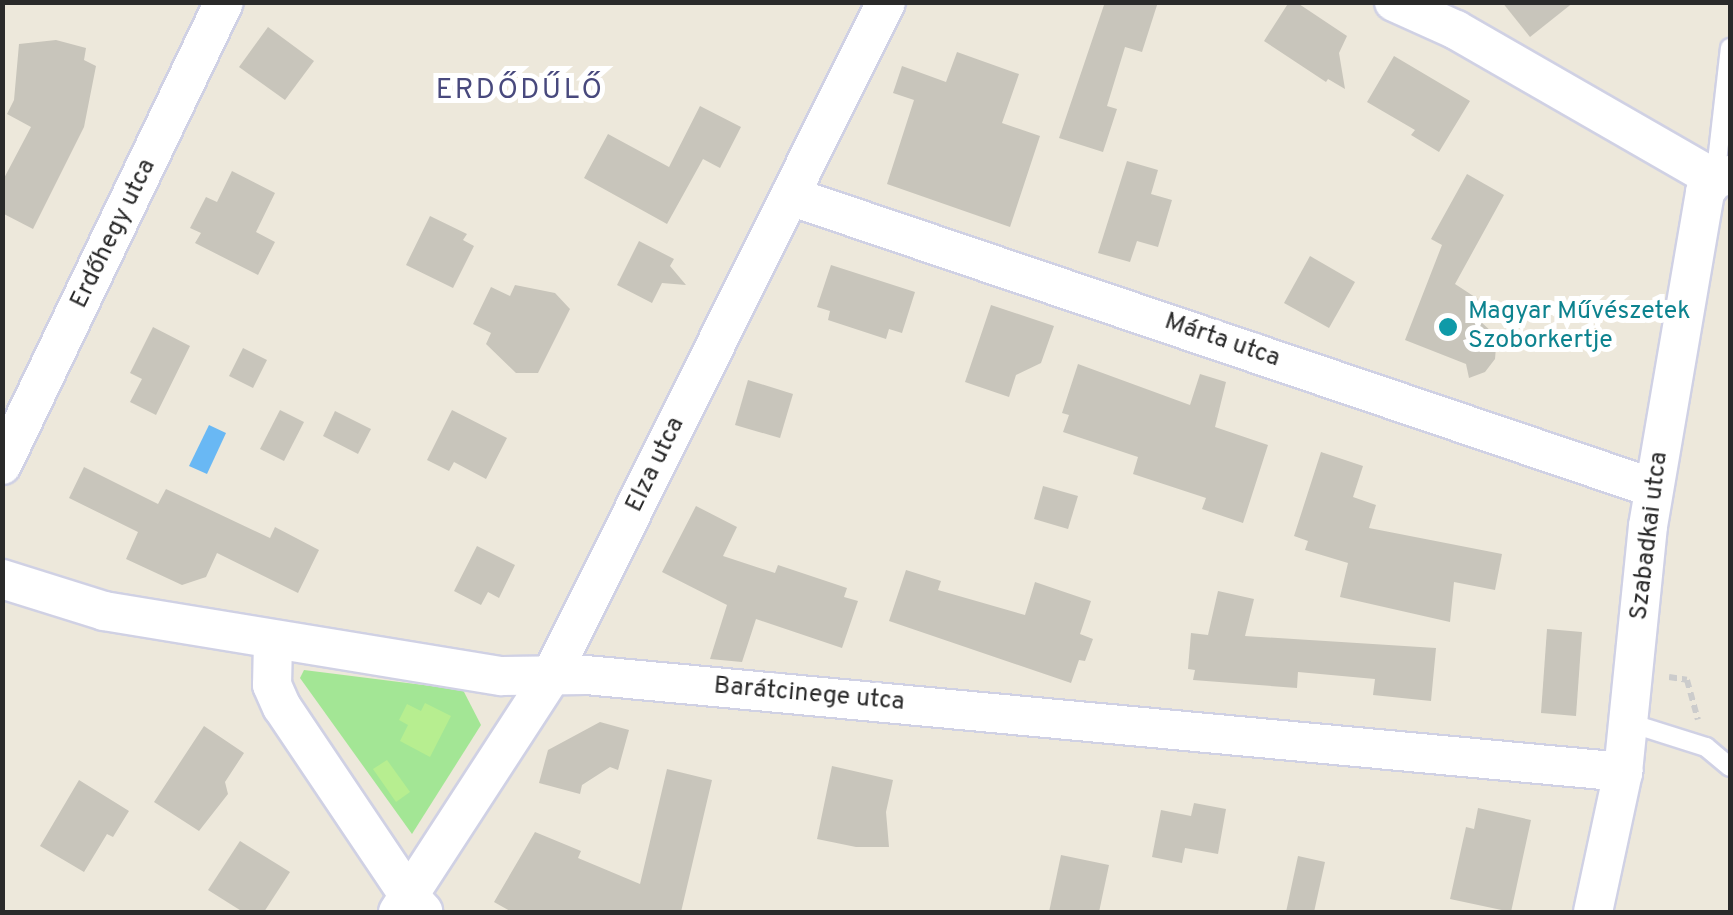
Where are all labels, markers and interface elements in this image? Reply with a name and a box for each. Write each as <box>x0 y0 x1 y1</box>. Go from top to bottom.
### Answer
district label: ERDŐDŰLŐ <box>436 74 604 108</box>
street label: Erdőhegy utca <box>65 154 163 314</box>
place label: Magyar Művészetek Szoborkertje <box>1468 298 1690 357</box>
street label: Márta utca <box>1160 307 1284 375</box>
marker: Magyar Művészetek Szoborkertje <box>1437 316 1459 338</box>
street label: Elza utca <box>620 413 692 517</box>
street label: Szabadkai utca <box>1625 450 1675 622</box>
street label: Barátcinege utca <box>712 672 906 718</box>

